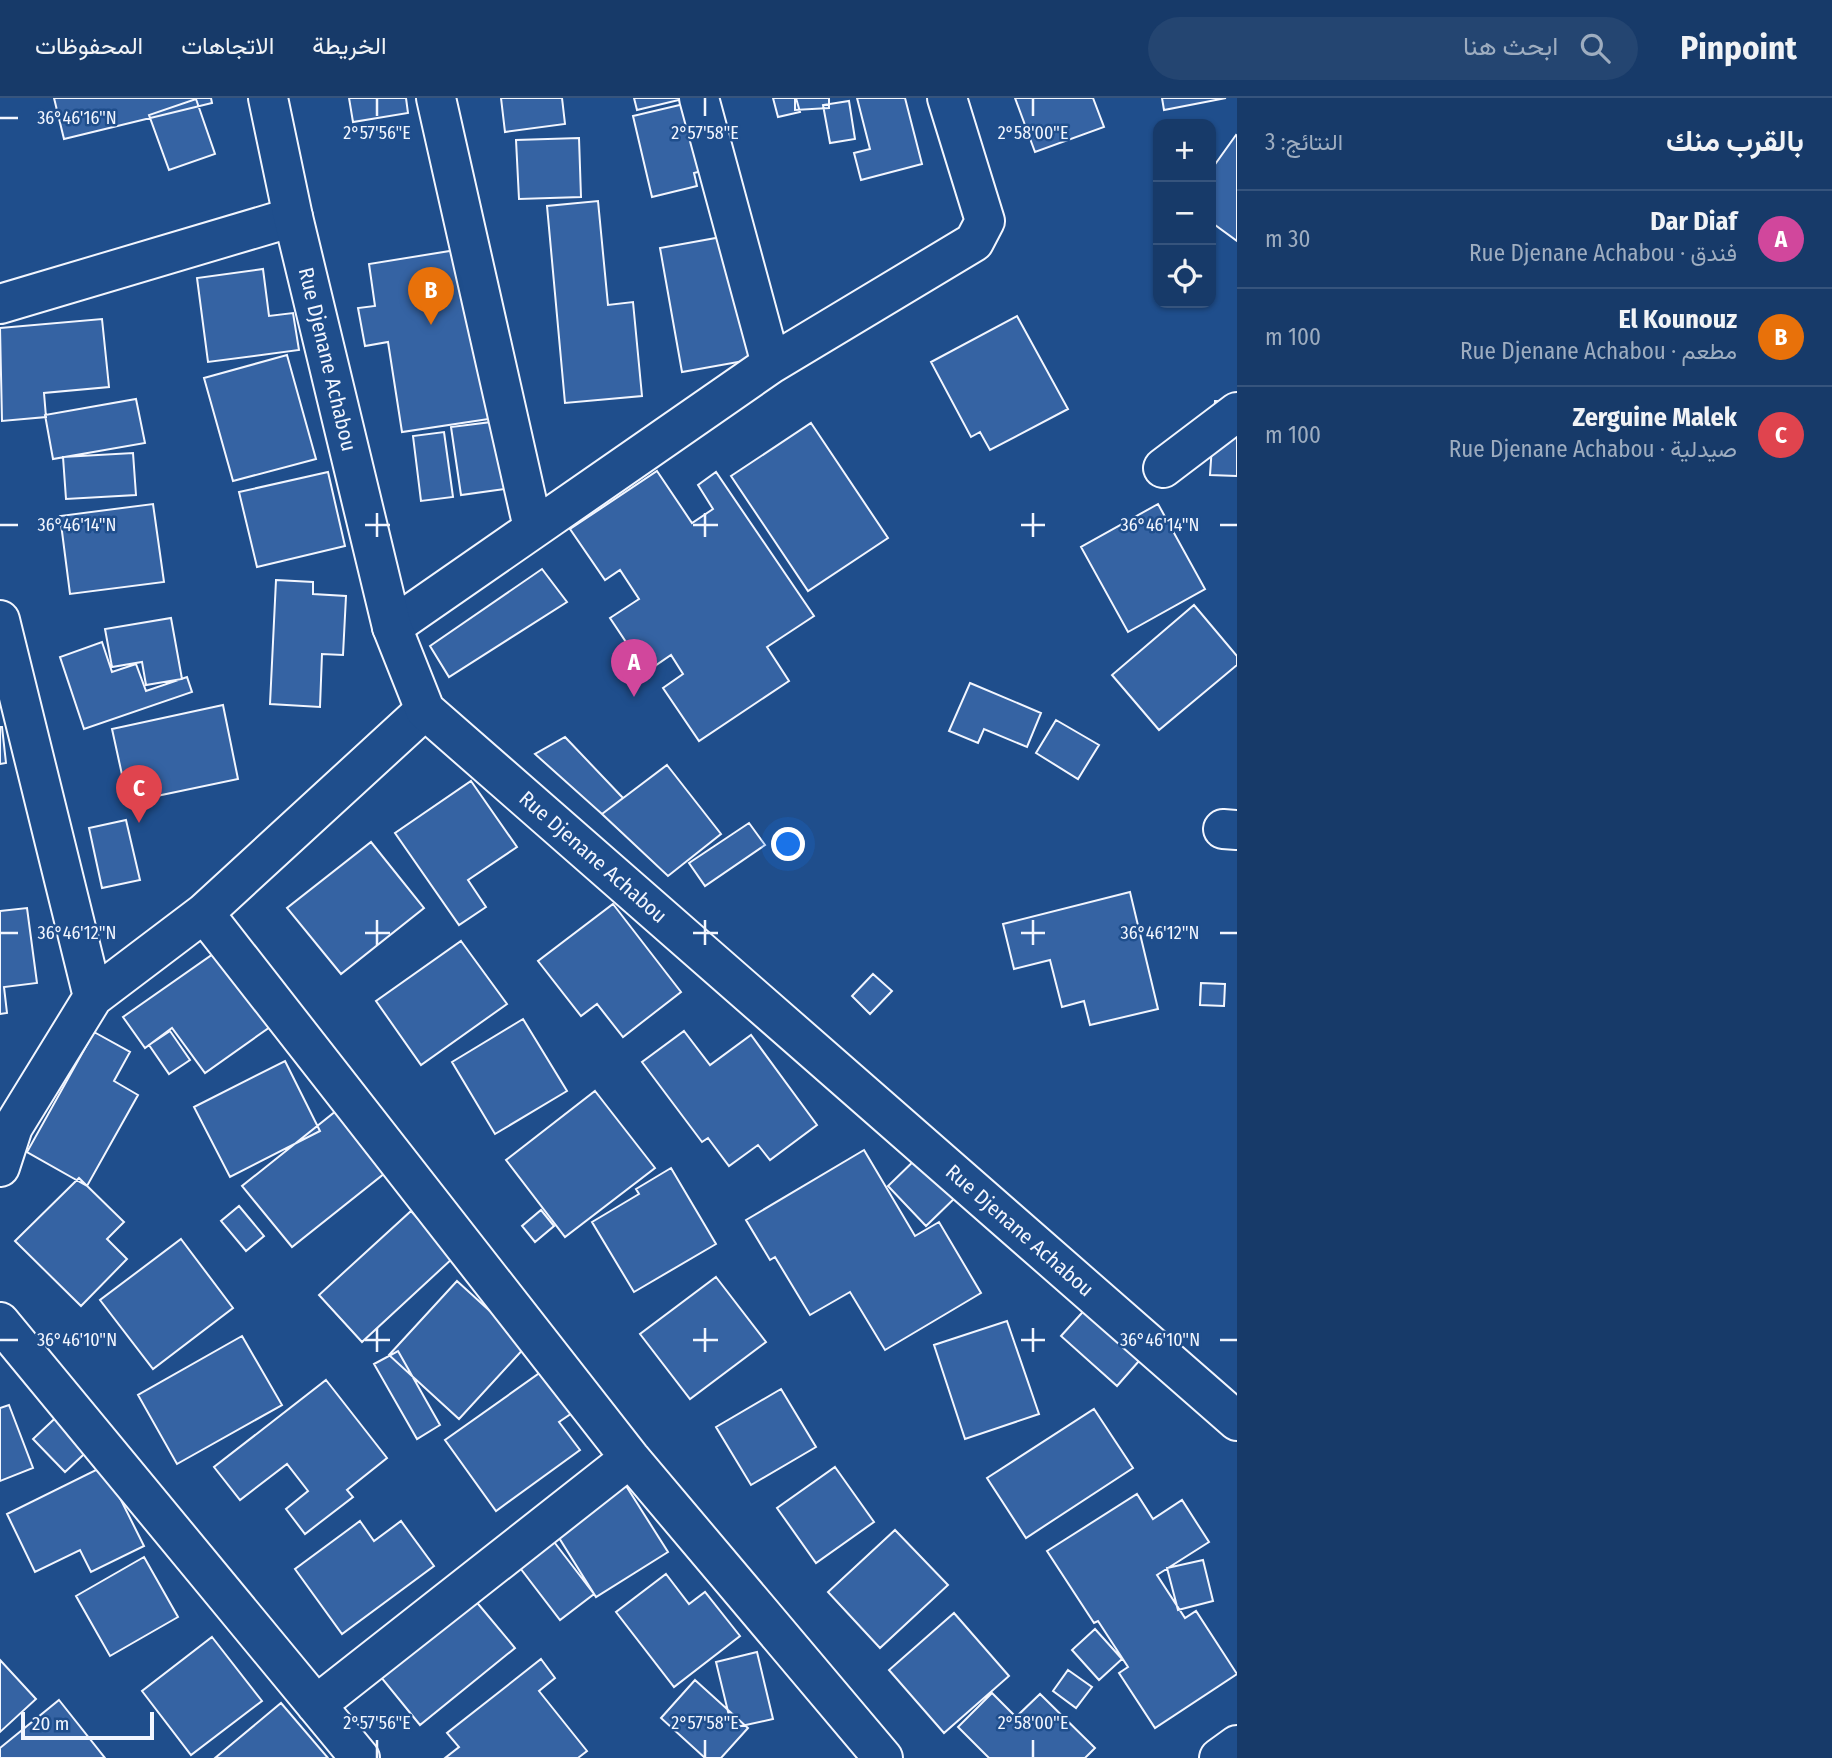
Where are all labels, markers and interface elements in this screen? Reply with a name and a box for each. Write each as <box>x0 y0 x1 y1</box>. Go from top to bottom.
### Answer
search box <box>1148 17 1638 80</box>
text: Pinpoint <box>1680 28 1797 68</box>
icon: search <box>1576 29 1614 67</box>
text: ابحث هنا <box>1463 31 1558 62</box>
text: المحفوظات <box>35 32 143 60</box>
text: الاتجاهات <box>181 32 274 60</box>
text: الخريطة <box>312 32 387 60</box>
text: 36°46'16"N <box>37 107 117 129</box>
map controls <box>1153 119 1216 308</box>
button: + <box>1153 119 1216 182</box>
text: 2°57'56"E <box>343 122 411 144</box>
text: 2°57'58"E <box>671 122 739 144</box>
text: 2°58'00"E <box>998 122 1068 144</box>
text: بالقرب منك <box>1666 123 1804 159</box>
text: النتائج: 3 <box>1265 128 1343 156</box>
button: − <box>1153 182 1216 245</box>
text: Dar Diaf <box>1650 206 1737 237</box>
text: 30 m <box>1265 225 1310 253</box>
text: A <box>1775 225 1787 253</box>
text: فندق · Rue Djenane Achabou <box>1469 239 1737 267</box>
button: locate <box>1153 245 1216 308</box>
street label: Rue Djenane Achabou <box>293 265 362 454</box>
pin: B <box>408 267 454 325</box>
text: El Kounouz <box>1619 304 1737 335</box>
text: 100 m <box>1265 323 1321 351</box>
text: B <box>1775 323 1787 351</box>
text: مطعم · Rue Djenane Achabou <box>1460 337 1737 365</box>
text: Zerguine Malek <box>1572 402 1737 433</box>
text: 100 m <box>1265 421 1321 449</box>
text: C <box>1775 421 1787 449</box>
text: صيدلية · Rue Djenane Achabou <box>1449 435 1737 463</box>
text: 36°46'14"N <box>38 514 116 536</box>
text: 36°46'14"N <box>1121 514 1199 536</box>
pin: A <box>611 639 657 697</box>
pin: C <box>116 765 162 823</box>
street label: Rue Djenane Achabou <box>514 785 672 929</box>
your location <box>771 827 805 861</box>
text: 36°46'12"N <box>38 922 116 944</box>
text: 36°46'12"N <box>1121 922 1199 944</box>
street label: Rue Djenane Achabou <box>940 1159 1099 1302</box>
text: 36°46'10"N <box>37 1329 117 1351</box>
text: 36°46'10"N <box>1120 1329 1200 1351</box>
scale bar <box>21 1709 154 1741</box>
text: 20 m <box>32 1712 69 1735</box>
text: 2°57'56"E <box>343 1712 411 1734</box>
text: 2°57'58"E <box>671 1712 739 1734</box>
text: 2°58'00"E <box>998 1712 1068 1734</box>

